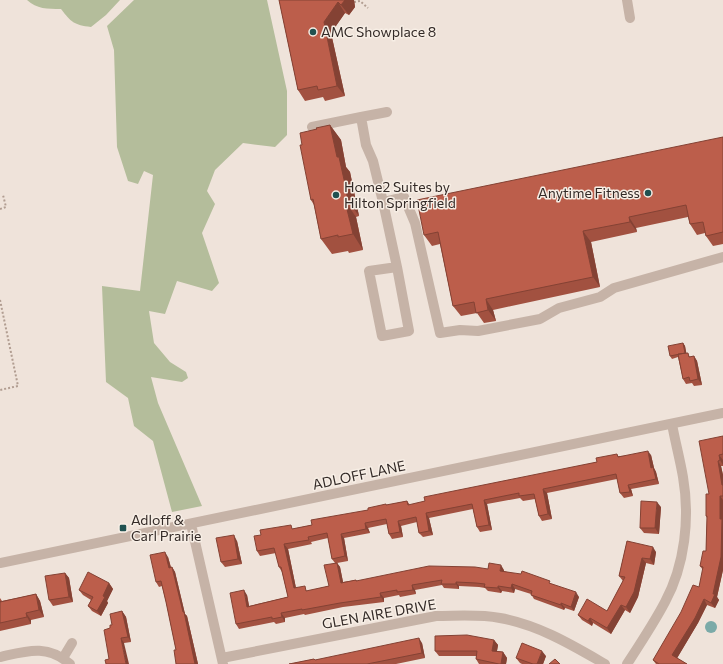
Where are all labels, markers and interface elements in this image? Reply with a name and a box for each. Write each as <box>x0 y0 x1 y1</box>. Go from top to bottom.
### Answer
place label: AMC Showplace 8 <box>321 23 436 40</box>
marker: AMC Showplace 8 <box>308 27 318 37</box>
place label: Home2 Suites by Hilton Springfield <box>344 178 456 211</box>
place label: Anytime Fitness <box>538 184 640 201</box>
marker: Anytime Fitness <box>643 188 653 198</box>
marker: Home2 Suites by Hilton Springfield <box>331 190 341 200</box>
street label: ADLOFF LANE <box>311 456 407 493</box>
place label: Adloff & Carl Prairie <box>131 511 201 544</box>
marker: Adloff & Carl Prairie <box>118 523 128 533</box>
street label: GLEN AIRE DRIVE <box>321 595 437 632</box>

